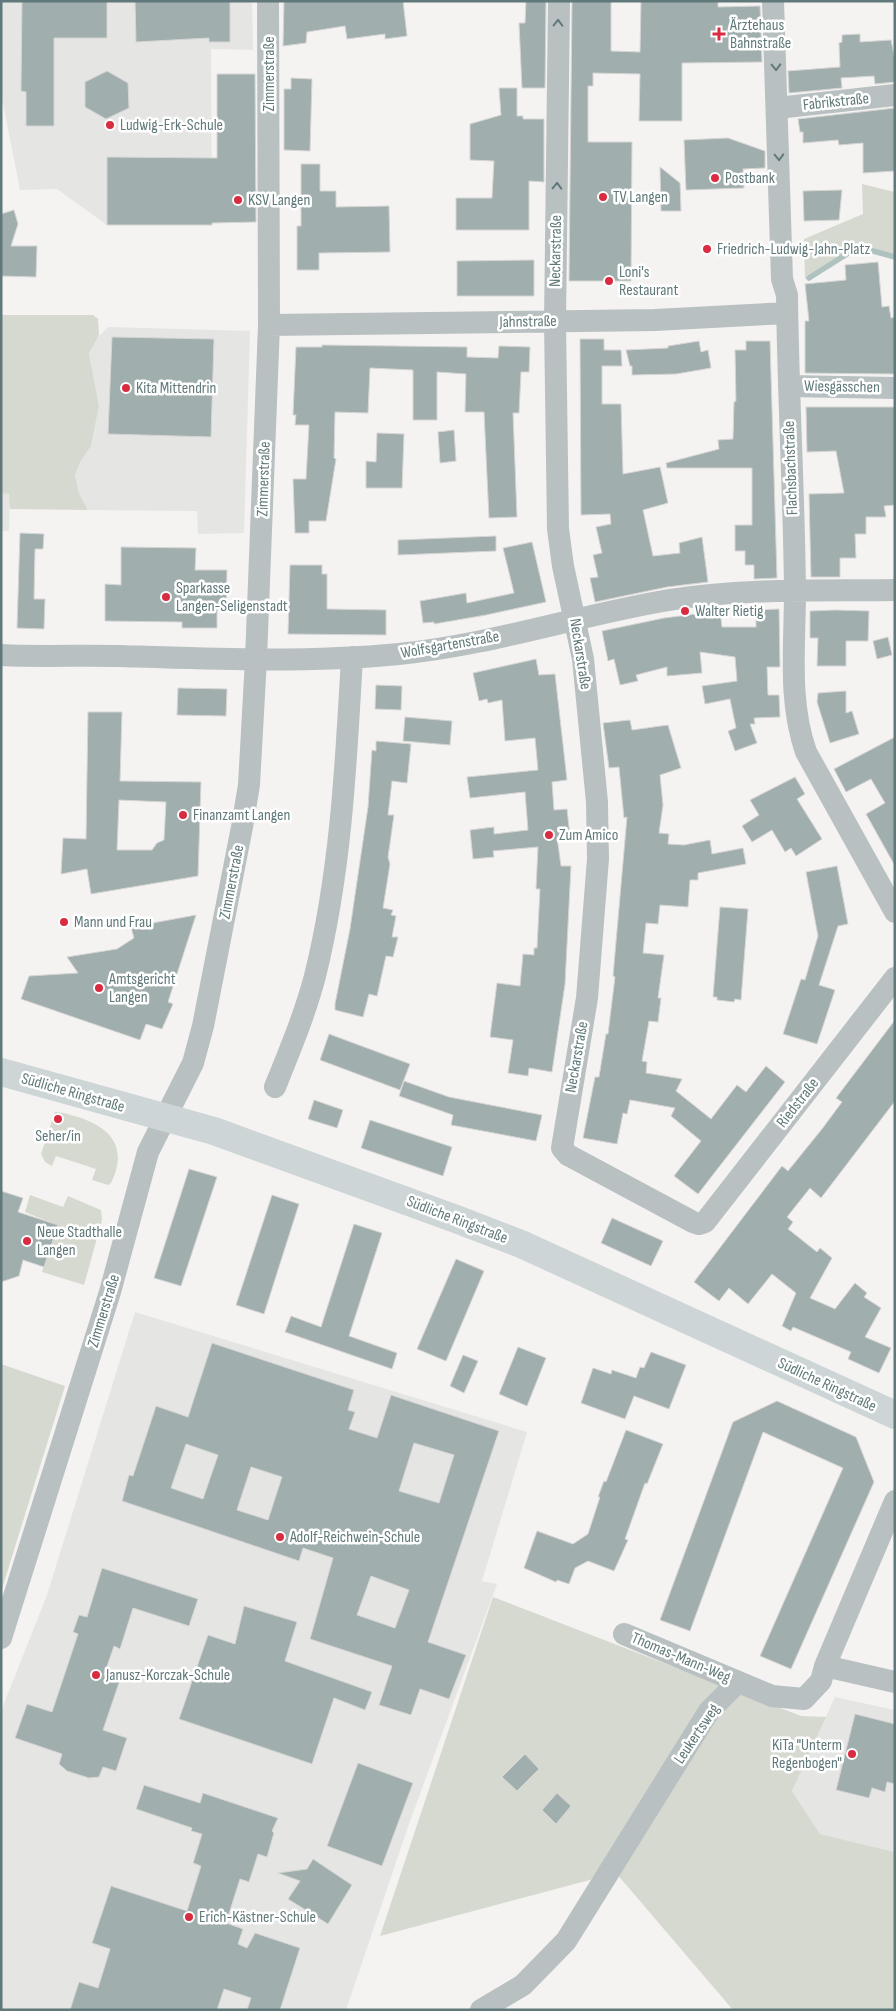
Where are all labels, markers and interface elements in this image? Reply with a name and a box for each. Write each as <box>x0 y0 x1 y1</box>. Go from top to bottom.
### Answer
place label: Ärztehaus Bahnstraße <box>729 16 791 53</box>
one-way arrow <box>553 19 563 26</box>
marker: Ärztehaus Bahnstraße <box>712 27 726 41</box>
street label: Zimmerstraße <box>260 36 279 112</box>
one-way arrow <box>770 64 781 72</box>
street label: Fabrikstraße <box>802 89 870 115</box>
place label: Ludwig-Erk-Schule <box>120 116 223 135</box>
marker: Ludwig-Erk-Schule <box>104 119 116 131</box>
one-way arrow <box>774 154 784 161</box>
place label: Postbank <box>725 169 775 188</box>
marker: Postbank <box>709 172 721 184</box>
one-way arrow <box>552 181 562 189</box>
place label: TV Langen <box>613 188 668 207</box>
place label: KSV Langen <box>248 191 310 210</box>
marker: TV Langen <box>597 191 609 203</box>
marker: KSV Langen <box>232 194 244 206</box>
street label: Neckarstraße <box>546 215 566 287</box>
place label: Friedrich-Ludwig-Jahn-Platz <box>717 240 870 259</box>
marker: Friedrich-Ludwig-Jahn-Platz <box>701 243 713 255</box>
place label: Loni's Restaurant <box>619 263 678 300</box>
marker: Loni's Restaurant <box>603 275 615 287</box>
street label: Jahnstraße <box>498 312 557 332</box>
street label: Wiesgässchen <box>804 377 880 397</box>
place label: Kita Mittendrin <box>136 379 216 398</box>
marker: Kita Mittendrin <box>120 382 132 394</box>
street label: Flachsbachstraße <box>780 420 802 516</box>
street label: Zimmerstraße <box>253 441 275 517</box>
place label: Sparkasse Langen-Seligenstadt <box>176 579 288 616</box>
marker: Sparkasse Langen-Seligenstadt <box>160 591 172 603</box>
place label: Walter Rietig <box>695 602 763 621</box>
marker: Walter Rietig <box>679 605 691 617</box>
street label: Neckarstraße <box>565 617 595 691</box>
street label: Wolfsgartenstraße <box>399 627 501 663</box>
place label: Finanzamt Langen <box>193 806 290 825</box>
marker: Finanzamt Langen <box>177 809 189 821</box>
place label: Zum Amico <box>559 826 618 845</box>
marker: Zum Amico <box>543 829 555 841</box>
street label: Zimmerstraße <box>215 843 249 921</box>
place label: Mann und Frau <box>74 913 152 932</box>
marker: Mann und Frau <box>58 916 70 928</box>
place label: Amtsgericht Langen <box>108 970 176 1007</box>
marker: Amtsgericht Langen <box>93 982 105 994</box>
street label: Neckarstraße <box>561 1020 593 1094</box>
street label: Südliche Ringstraße <box>19 1069 127 1117</box>
street label: Riedstraße <box>773 1074 823 1132</box>
marker: Seher/in <box>52 1113 64 1125</box>
place label: Seher/in <box>35 1127 81 1146</box>
street label: Südliche Ringstraße <box>404 1192 510 1248</box>
place label: Neue Stadthalle Langen <box>37 1223 122 1260</box>
marker: Neue Stadthalle Langen <box>21 1235 33 1247</box>
street label: Zimmerstraße <box>84 1272 124 1350</box>
street label: Südliche Ringstraße <box>775 1354 879 1416</box>
place label: Adolf-Reichwein-Schule <box>289 1528 420 1547</box>
marker: Adolf-Reichwein-Schule <box>274 1531 286 1543</box>
street label: Thomas-Mann-Weg <box>629 1629 733 1687</box>
place label: Janusz-Korczak-Schule <box>105 1666 230 1685</box>
marker: Janusz-Korczak-Schule <box>90 1669 102 1681</box>
street label: Leukertsweg <box>670 1700 724 1768</box>
place label: KiTa "Unterm Regenbogen" <box>772 1736 842 1773</box>
marker: KiTa "Unterm Regenbogen" <box>846 1748 858 1760</box>
place label: Erich-Kästner-Schule <box>199 1908 316 1927</box>
marker: Erich-Kästner-Schule <box>183 1911 195 1923</box>

